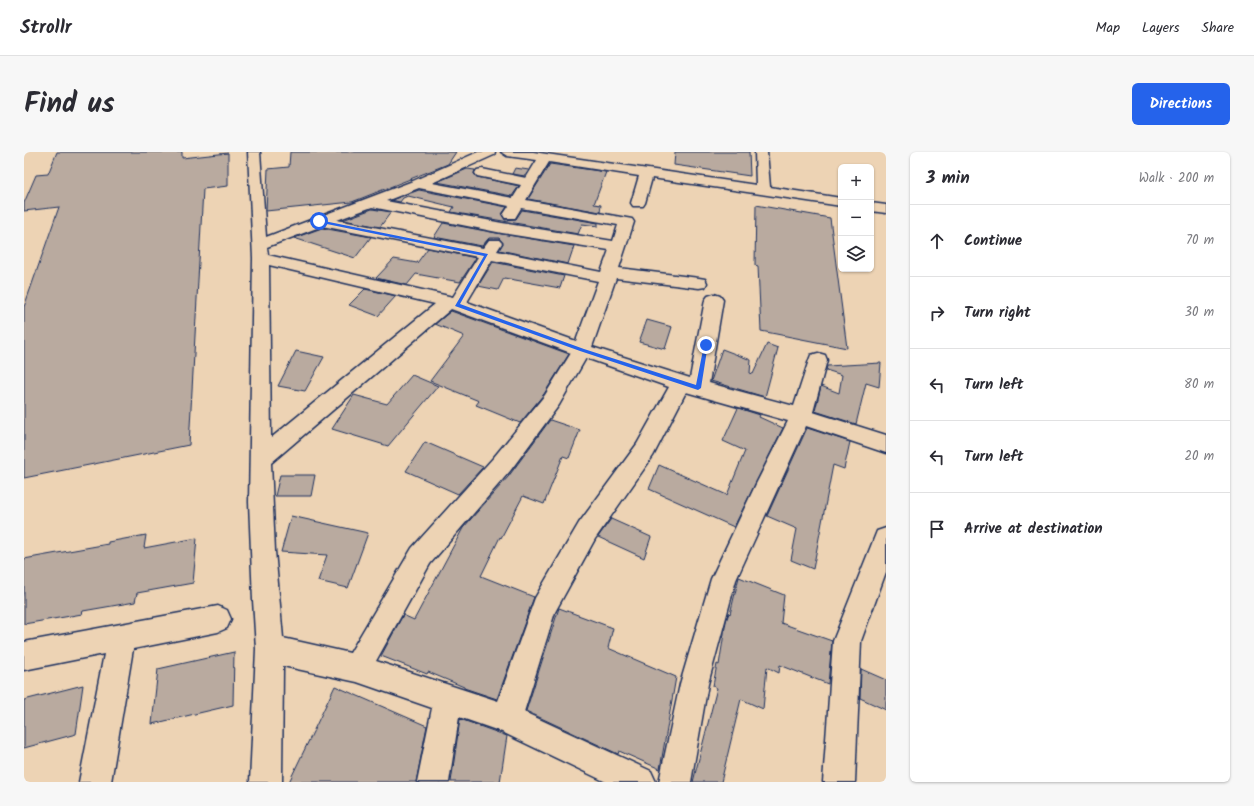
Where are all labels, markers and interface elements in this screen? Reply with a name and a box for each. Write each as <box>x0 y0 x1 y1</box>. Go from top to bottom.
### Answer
text: Strollr <box>20 13 72 43</box>
text: Map <box>1096 17 1120 39</box>
text: Layers <box>1142 17 1180 39</box>
text: Share <box>1202 17 1234 39</box>
text: Find us <box>24 82 115 127</box>
button: Directions <box>1132 83 1230 125</box>
map controls <box>838 164 874 272</box>
button: + <box>838 164 874 200</box>
text: 3 min <box>926 165 970 192</box>
text: Walk · 200 m <box>1139 168 1214 189</box>
button: − <box>838 200 874 236</box>
route start <box>310 212 328 230</box>
text: Continue <box>964 229 1022 253</box>
icon: ahead <box>926 230 948 252</box>
text: 70 m <box>1186 230 1214 251</box>
button: layers <box>838 236 874 272</box>
text: Turn right <box>964 301 1031 325</box>
icon: right <box>926 302 948 324</box>
text: 30 m <box>1185 302 1214 323</box>
route end <box>697 336 715 354</box>
text: Turn left <box>964 373 1024 397</box>
icon: left <box>926 374 948 396</box>
text: 80 m <box>1184 374 1214 395</box>
text: Turn left <box>964 445 1024 469</box>
icon: left <box>926 446 948 468</box>
text: 20 m <box>1184 446 1214 467</box>
text: Arrive at destination <box>964 517 1103 541</box>
icon: arrive <box>926 518 948 540</box>

